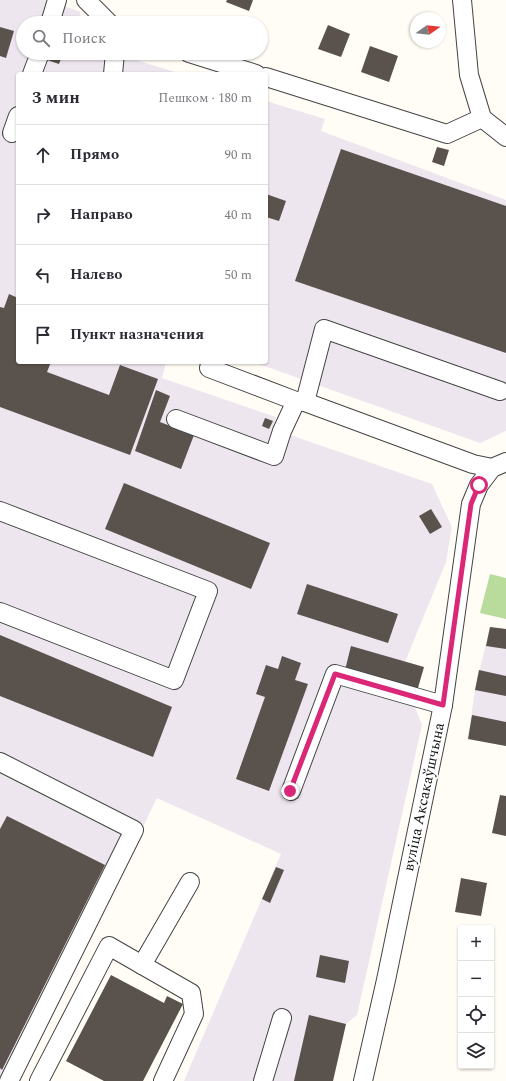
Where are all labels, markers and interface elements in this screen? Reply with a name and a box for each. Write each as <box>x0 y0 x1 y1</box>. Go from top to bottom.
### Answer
north arrow <box>410 12 446 48</box>
search box <box>16 16 268 60</box>
icon: search <box>30 27 52 49</box>
text: Поиск <box>62 27 106 50</box>
text: 3 мин <box>32 85 80 111</box>
text: Пешком · 180 m <box>158 88 252 108</box>
text: Прямо <box>70 143 119 166</box>
icon: ahead <box>32 144 54 166</box>
text: 90 m <box>225 145 252 165</box>
text: Направо <box>70 203 133 226</box>
icon: right <box>32 204 54 226</box>
text: 40 m <box>225 205 252 225</box>
text: Налево <box>70 263 123 286</box>
icon: left <box>32 264 54 286</box>
text: 50 m <box>225 265 252 285</box>
text: Пункт назначения <box>70 323 204 346</box>
icon: arrive <box>32 324 54 346</box>
route start <box>470 476 488 494</box>
street label: вуліца Аксакаўшчына <box>397 720 451 873</box>
route end <box>281 782 299 800</box>
map controls <box>458 925 494 1069</box>
button: + <box>458 925 494 961</box>
button: − <box>458 961 494 997</box>
button: locate <box>458 997 494 1033</box>
button: layers <box>458 1033 494 1069</box>

